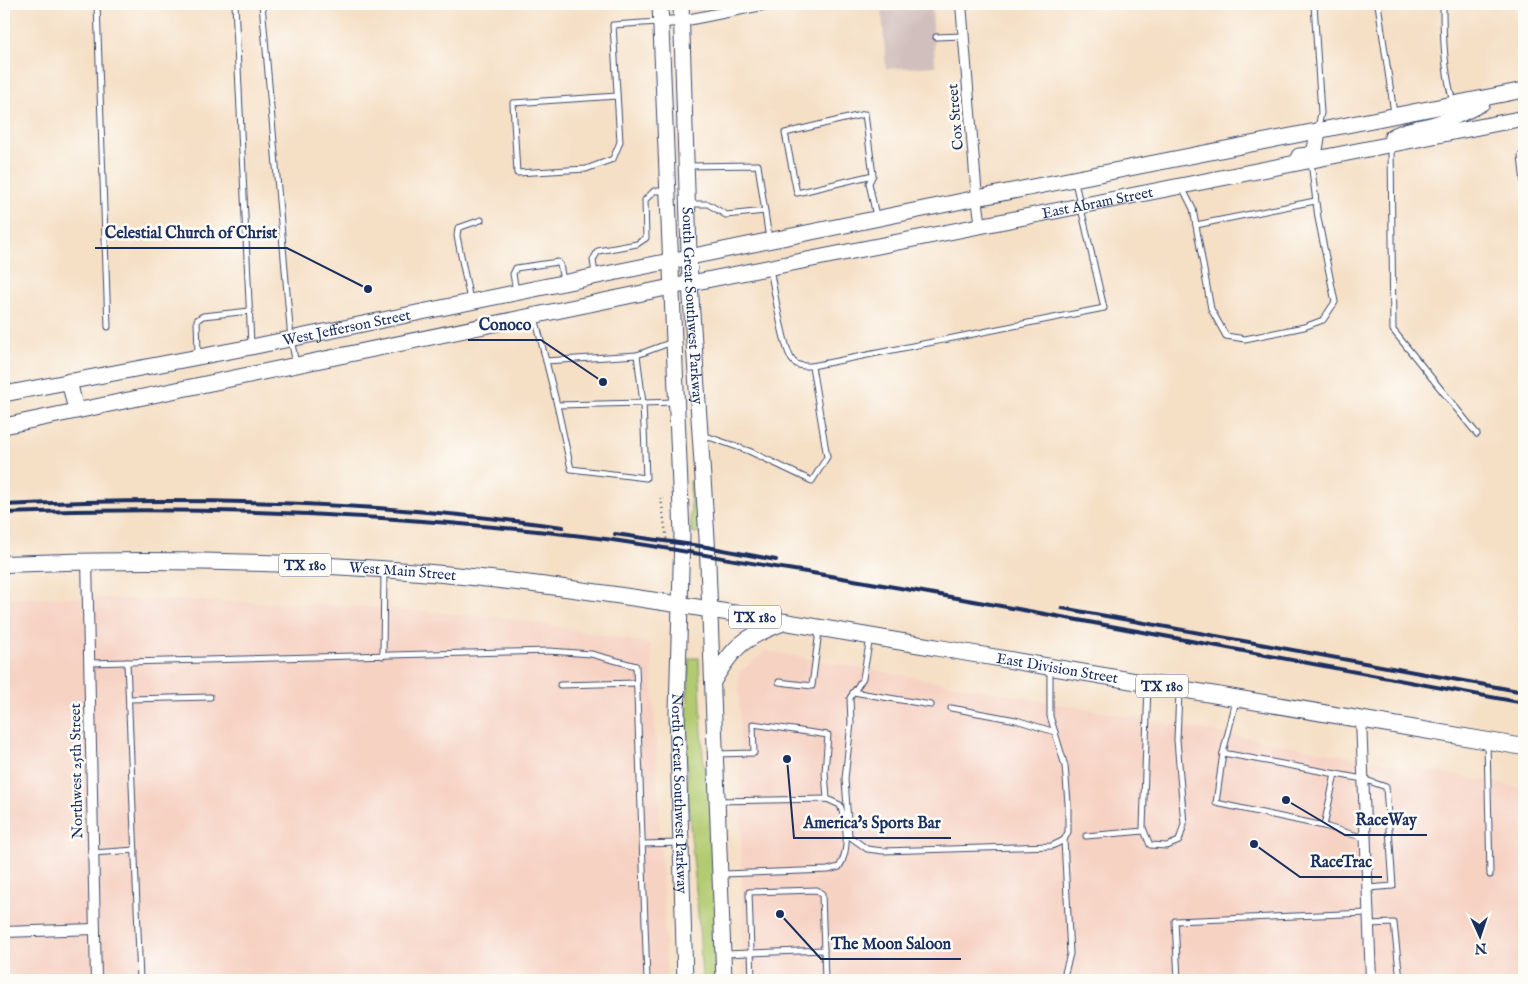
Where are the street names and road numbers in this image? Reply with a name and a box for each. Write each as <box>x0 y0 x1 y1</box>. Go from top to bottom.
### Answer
street label: Cox Street <box>943 83 968 151</box>
street label: East Abram Street <box>1040 183 1155 223</box>
street label: South Great Southwest Parkway <box>678 207 707 406</box>
street label: West Jefferson Street <box>281 305 412 350</box>
road number: TX 180 <box>279 554 331 576</box>
street label: West Main Street <box>349 558 457 585</box>
road number: TX 180 <box>729 606 781 628</box>
street label: East Division Street <box>995 649 1119 688</box>
road number: TX 180 <box>1136 674 1188 698</box>
street label: North Great Southwest Parkway <box>667 693 691 895</box>
street label: Northwest 25th Street <box>66 703 87 839</box>

